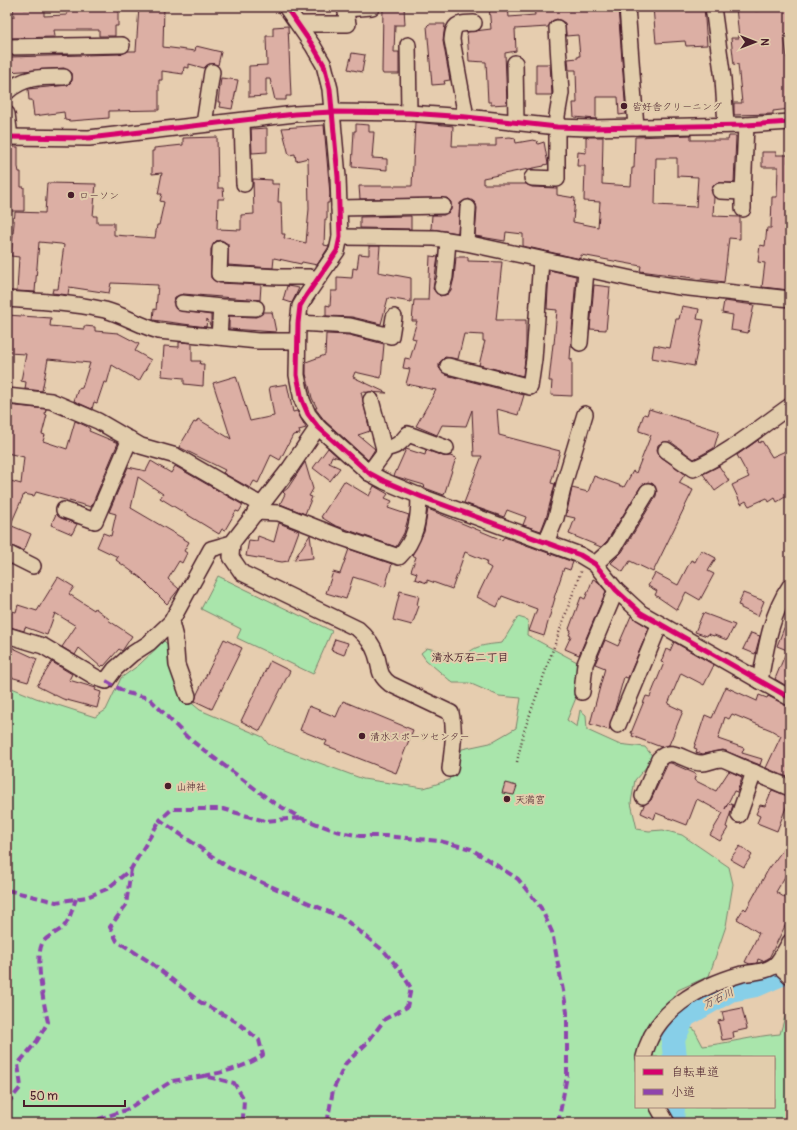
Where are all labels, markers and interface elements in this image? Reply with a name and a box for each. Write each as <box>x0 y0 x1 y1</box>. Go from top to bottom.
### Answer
north arrow <box>735 22 775 62</box>
text: N <box>758 38 771 46</box>
marker: 皆好舎クリーニング <box>619 101 629 111</box>
place label: 皆好舎クリーニング <box>632 101 722 113</box>
marker: ローソン <box>66 190 76 200</box>
place label: ローソン <box>79 190 119 202</box>
district label: 清水万石二丁目 <box>432 651 509 664</box>
marker: 清水スポーツセンター <box>357 731 367 741</box>
place label: 清水スポーツセンター <box>370 731 469 743</box>
marker: 山神社 <box>163 781 173 791</box>
place label: 山神社 <box>176 781 206 793</box>
marker: 天満宮 <box>502 794 512 804</box>
place label: 天満宮 <box>515 794 545 806</box>
water label: 万石川 <box>701 985 736 1012</box>
legend <box>635 1056 775 1108</box>
text: 自転車道 <box>671 1065 719 1080</box>
scale bar <box>24 1082 125 1108</box>
text: 小道 <box>671 1085 695 1100</box>
text: 50 m <box>30 1089 58 1104</box>

